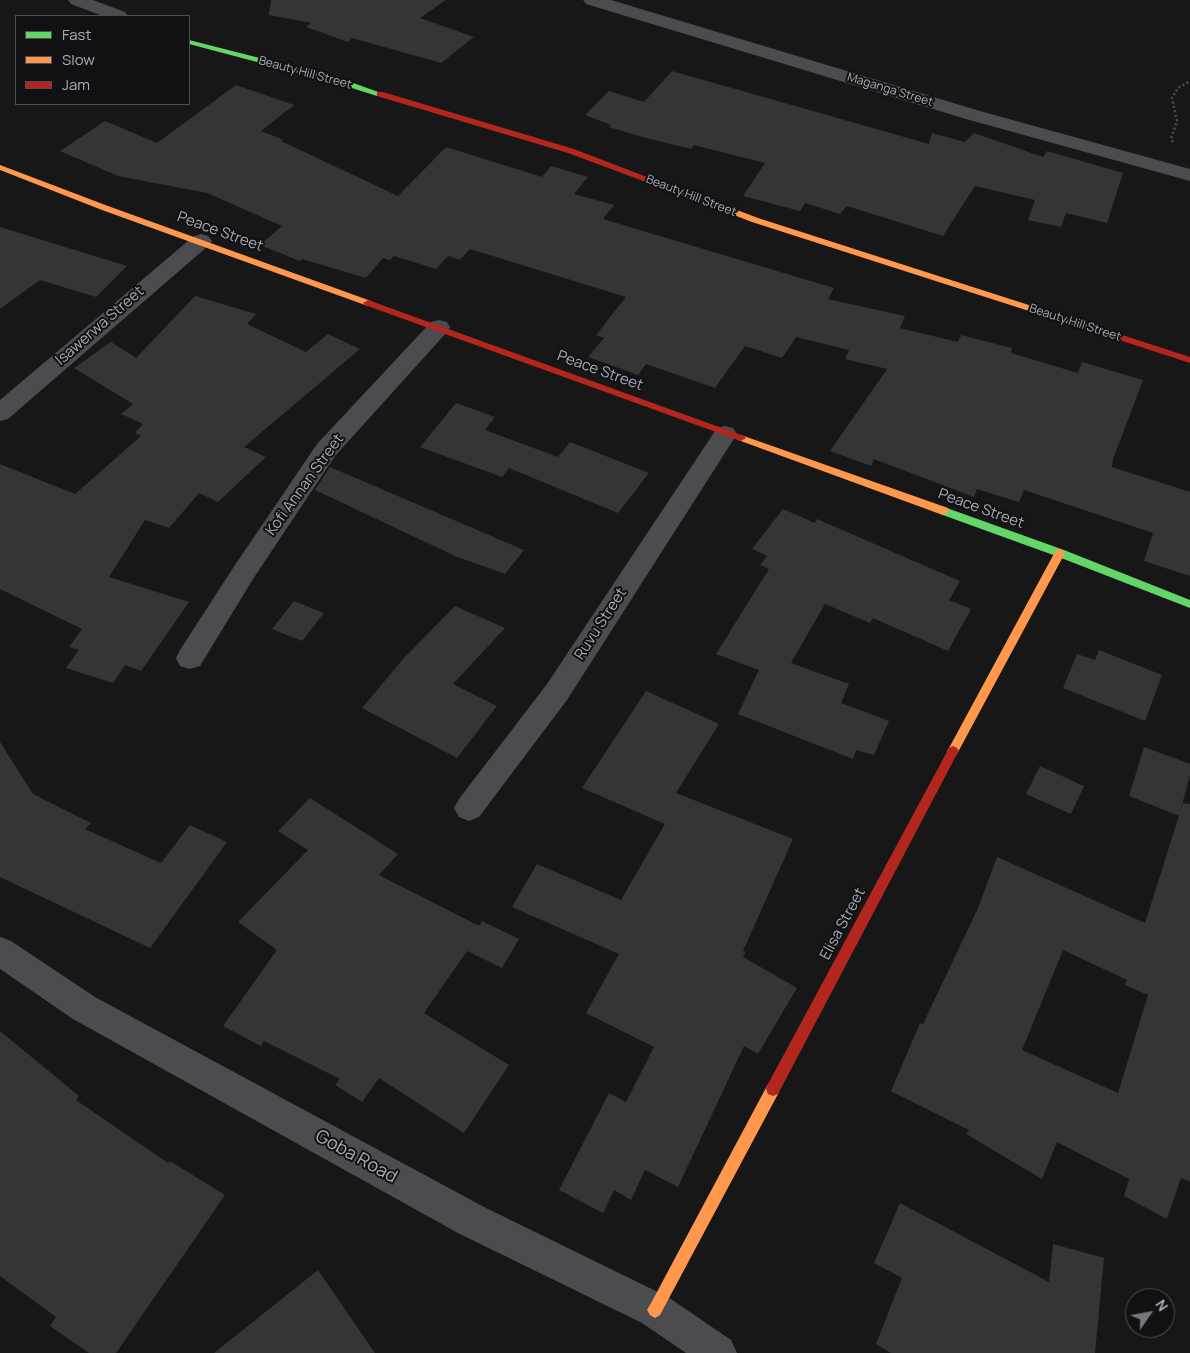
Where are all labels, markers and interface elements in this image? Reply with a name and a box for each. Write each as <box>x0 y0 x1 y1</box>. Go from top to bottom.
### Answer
legend <box>15 15 190 105</box>
text: Fast <box>62 24 91 45</box>
text: Slow <box>62 49 95 70</box>
street label: Beauty Hill Street <box>257 54 353 92</box>
street label: Maganga Street <box>845 70 935 110</box>
text: Jam <box>62 74 90 95</box>
street label: Beauty Hill Street <box>644 172 738 220</box>
street label: Peace Street <box>175 208 265 256</box>
street label: Isawerwa Street <box>52 283 148 369</box>
street label: Beauty Hill Street <box>1027 301 1123 345</box>
street label: Peace Street <box>555 347 645 395</box>
street label: Kofi Annan Street <box>262 431 348 539</box>
street label: Peace Street <box>936 485 1026 533</box>
street label: Ruvu Street <box>571 585 631 663</box>
street label: Elisa Street <box>817 885 869 963</box>
street label: Goba Road <box>311 1126 401 1188</box>
north arrow <box>1125 1288 1175 1338</box>
text: N <box>1151 1296 1173 1314</box>

